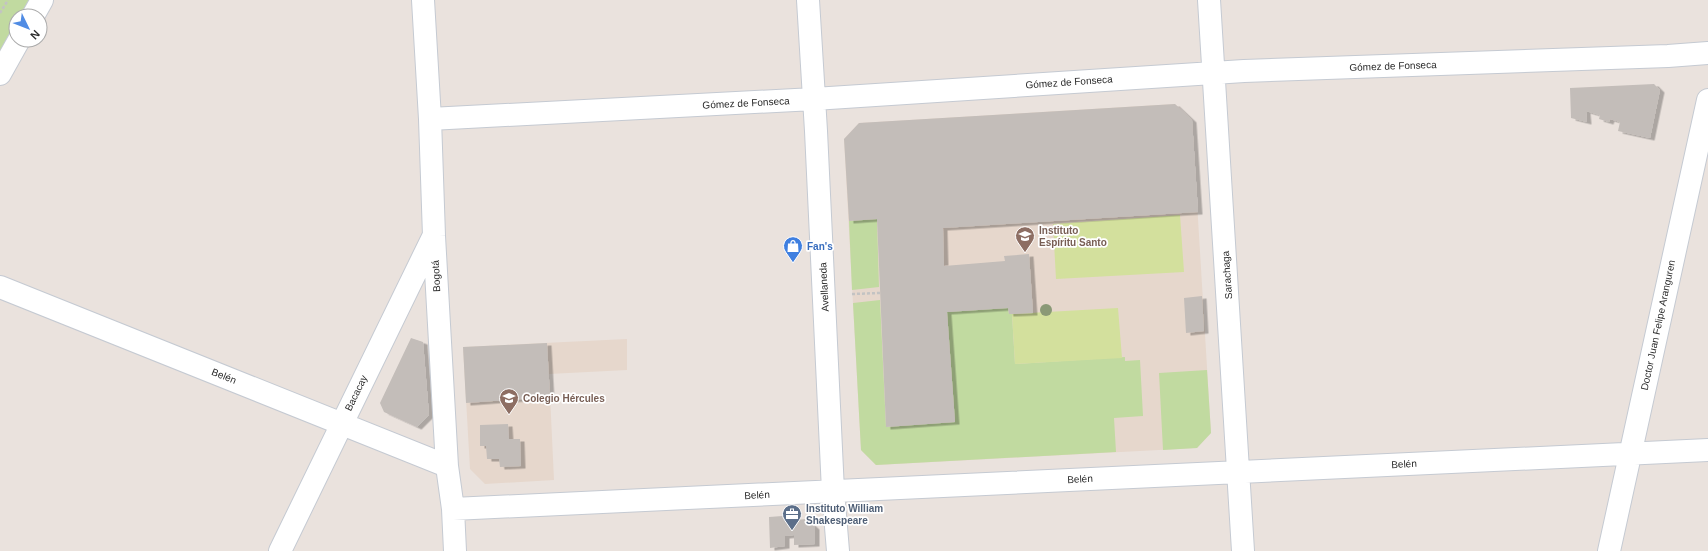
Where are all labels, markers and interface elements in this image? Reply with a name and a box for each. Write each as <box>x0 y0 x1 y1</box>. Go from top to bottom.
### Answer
north arrow <box>8 8 48 48</box>
text: N <box>28 28 42 42</box>
street label: Gómez de Fonseca <box>1349 59 1437 73</box>
street label: Gómez de Fonseca <box>1025 73 1113 91</box>
street label: Gómez de Fonseca <box>702 95 790 111</box>
school or university icon: Instituto Espíritu Santo <box>1014 225 1036 253</box>
place label: Instituto Espíritu Santo <box>1039 225 1107 248</box>
shop icon: Fan's <box>782 235 804 263</box>
place label: Fan's <box>807 241 833 252</box>
street label: Sarachaga <box>1220 250 1234 300</box>
street label: Bogotá <box>430 259 442 292</box>
street label: Doctor Juan Felipe Aranguren <box>1639 259 1677 391</box>
street label: Avellaneda <box>817 262 831 312</box>
street label: Belén <box>210 366 238 386</box>
street label: Bacacay <box>343 373 369 413</box>
school or university icon: Colegio Hércules <box>498 387 520 415</box>
place label: Colegio Hércules <box>523 393 605 404</box>
street label: Belén <box>1391 458 1417 470</box>
street label: Belén <box>1067 473 1093 485</box>
street label: Belén <box>744 489 770 501</box>
office icon: Instituto William Shakespeare <box>781 503 803 531</box>
place label: Instituto William Shakespeare <box>806 503 883 526</box>

